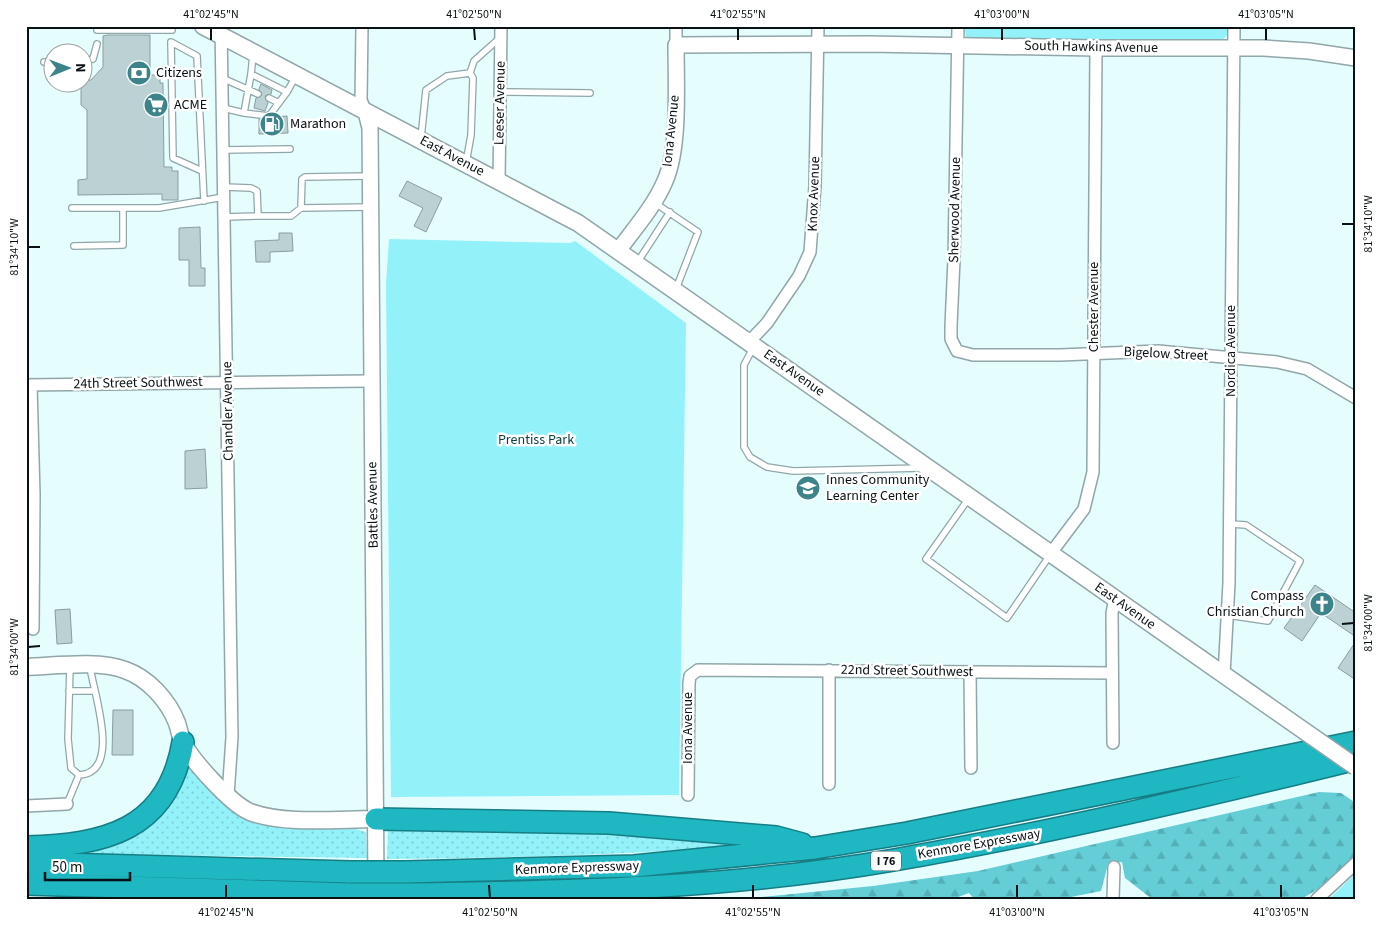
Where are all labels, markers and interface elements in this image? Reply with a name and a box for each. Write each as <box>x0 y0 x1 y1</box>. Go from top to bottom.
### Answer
text: 41°02'45"N <box>183 6 239 23</box>
text: 41°02'50"N <box>446 6 502 23</box>
text: 41°02'55"N <box>710 6 766 23</box>
text: 41°03'00"N <box>974 6 1030 23</box>
text: 41°03'05"N <box>1238 6 1294 23</box>
street label: South Hawkins Avenue <box>1024 36 1158 58</box>
north arrow <box>42 42 92 92</box>
bank icon: Citizens <box>126 60 152 86</box>
street label: Leeser Avenue <box>489 61 511 145</box>
text: N <box>70 63 90 73</box>
place label: Citizens <box>156 63 202 83</box>
supermarket icon: ACME <box>143 92 169 118</box>
street label: Iona Avenue <box>657 94 685 168</box>
place label: ACME <box>174 95 207 115</box>
fuel station icon: Marathon <box>259 111 285 137</box>
place label: Marathon <box>290 114 346 134</box>
street label: East Avenue <box>416 131 488 181</box>
street label: Knox Avenue <box>803 156 825 232</box>
street label: Sherwood Avenue <box>944 157 966 263</box>
text: 81°34'10"W <box>1360 195 1377 253</box>
text: 81°34'10"W <box>6 218 23 276</box>
street label: Chester Avenue <box>1084 262 1104 352</box>
street label: Nordica Avenue <box>1221 305 1241 397</box>
street label: Bigelow Street <box>1123 342 1209 366</box>
street label: East Avenue <box>759 345 829 401</box>
street label: Chandler Avenue <box>217 361 239 461</box>
street label: 24th Street Southwest <box>73 372 203 394</box>
park label: Prentiss Park <box>498 430 574 450</box>
street label: Battles Avenue <box>362 461 384 548</box>
place label: Innes Community Learning Center <box>826 470 930 506</box>
school or university icon: Innes Community Learning Center <box>795 475 821 501</box>
street label: East Avenue <box>1090 578 1160 634</box>
place label: Compass Christian Church <box>1207 586 1304 622</box>
church icon: Compass Christian Church <box>1309 591 1335 617</box>
text: 81°34'00"W <box>1360 594 1377 652</box>
text: 81°34'00"W <box>6 618 23 676</box>
street label: 22nd Street Southwest <box>841 660 974 682</box>
street label: Iona Avenue <box>678 692 698 764</box>
street label: Kenmore Expressway <box>916 823 1042 865</box>
scale bar <box>45 850 130 882</box>
road number: I 76 <box>871 851 901 870</box>
street label: Kenmore Expressway <box>515 856 640 880</box>
text: 50 m <box>52 857 82 878</box>
text: 41°02'45"N <box>198 904 254 921</box>
text: 41°02'50"N <box>462 904 518 921</box>
text: 41°02'55"N <box>725 904 781 921</box>
text: 41°03'00"N <box>989 904 1045 921</box>
text: 41°03'05"N <box>1253 904 1309 921</box>

